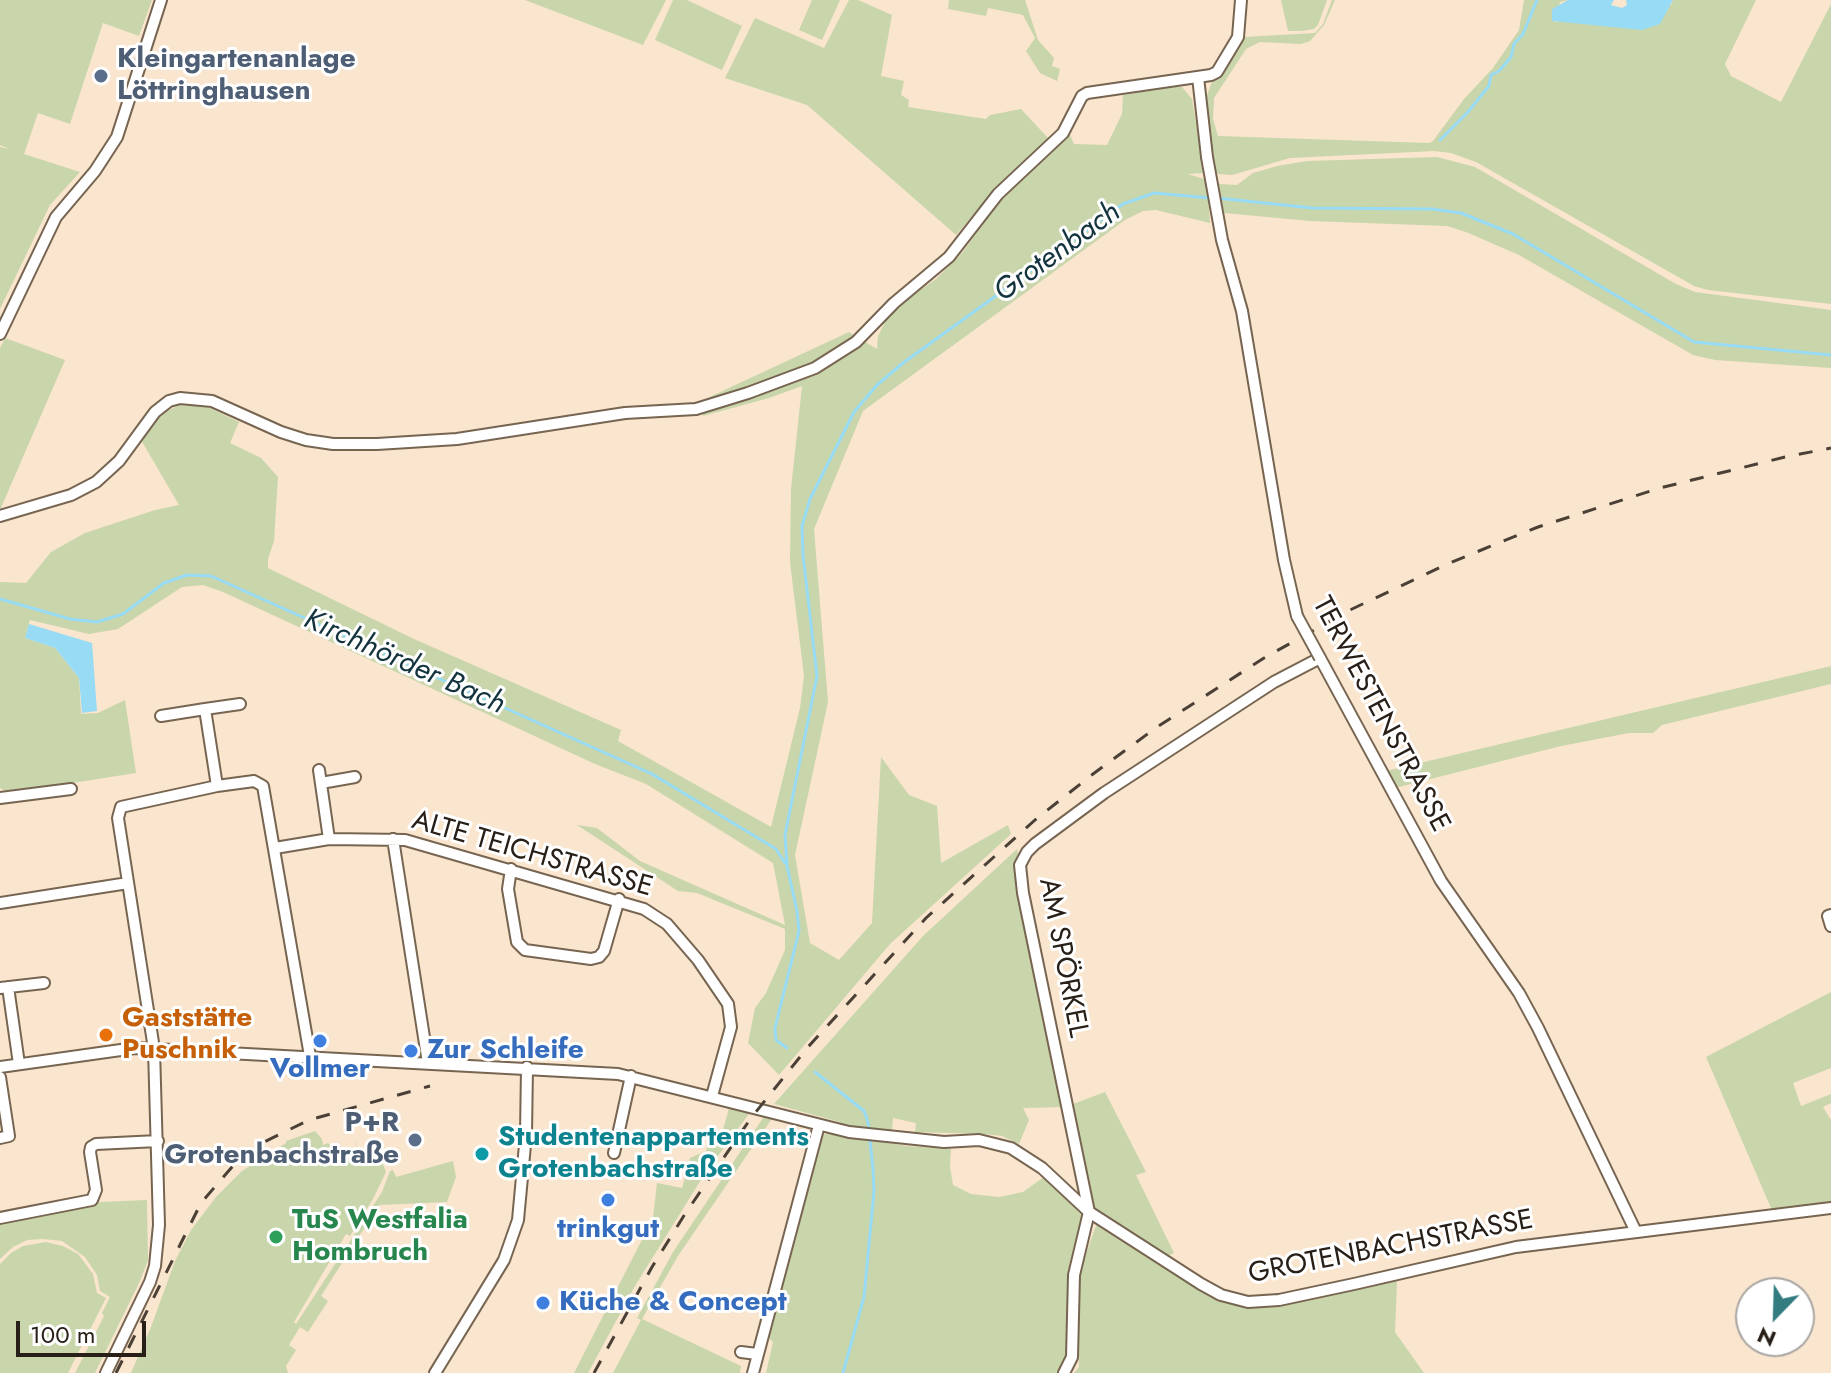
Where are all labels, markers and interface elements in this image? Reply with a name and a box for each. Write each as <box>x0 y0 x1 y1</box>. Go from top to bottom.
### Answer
place label: Kleingartenanlage Löttringhausen <box>117 43 356 109</box>
marker: Kleingartenanlage Löttringhausen <box>92 67 110 85</box>
water label: Grotenbach <box>988 195 1128 311</box>
street label: TERWESTENSTRASSE <box>1304 592 1456 838</box>
water label: Kirchhörder Bach <box>298 603 510 723</box>
street label: ALTE TEICHSTRASSE <box>408 805 656 905</box>
street label: AM SPÖRKEL <box>1030 875 1094 1041</box>
place label: Gaststätte Puschnik <box>122 1002 252 1068</box>
marker: Gaststätte Puschnik <box>97 1026 115 1044</box>
marker: Vollmer <box>311 1032 329 1050</box>
place label: Zur Schleife <box>427 1034 584 1068</box>
marker: Zur Schleife <box>402 1042 420 1060</box>
place label: Vollmer <box>270 1053 370 1087</box>
place label: P+R Grotenbachstraße <box>164 1107 399 1173</box>
place label: Studentenappartements Grotenbachstraße <box>498 1121 809 1187</box>
marker: P+R Grotenbachstraße <box>406 1131 424 1149</box>
marker: Studentenappartements Grotenbachstraße <box>473 1145 491 1163</box>
marker: trinkgut <box>599 1191 617 1209</box>
place label: TuS Westfalia Hombruch <box>292 1204 468 1270</box>
street label: GROTENBACHSTRASSE <box>1246 1204 1536 1292</box>
place label: trinkgut <box>557 1213 659 1247</box>
marker: TuS Westfalia Hombruch <box>267 1228 285 1246</box>
north arrow <box>1735 1277 1815 1357</box>
place label: Küche & Concept <box>559 1286 787 1320</box>
marker: Küche & Concept <box>534 1294 552 1312</box>
scale bar <box>20 1305 150 1355</box>
text: 100 m <box>30 1317 96 1352</box>
text: N <box>1752 1319 1781 1355</box>

